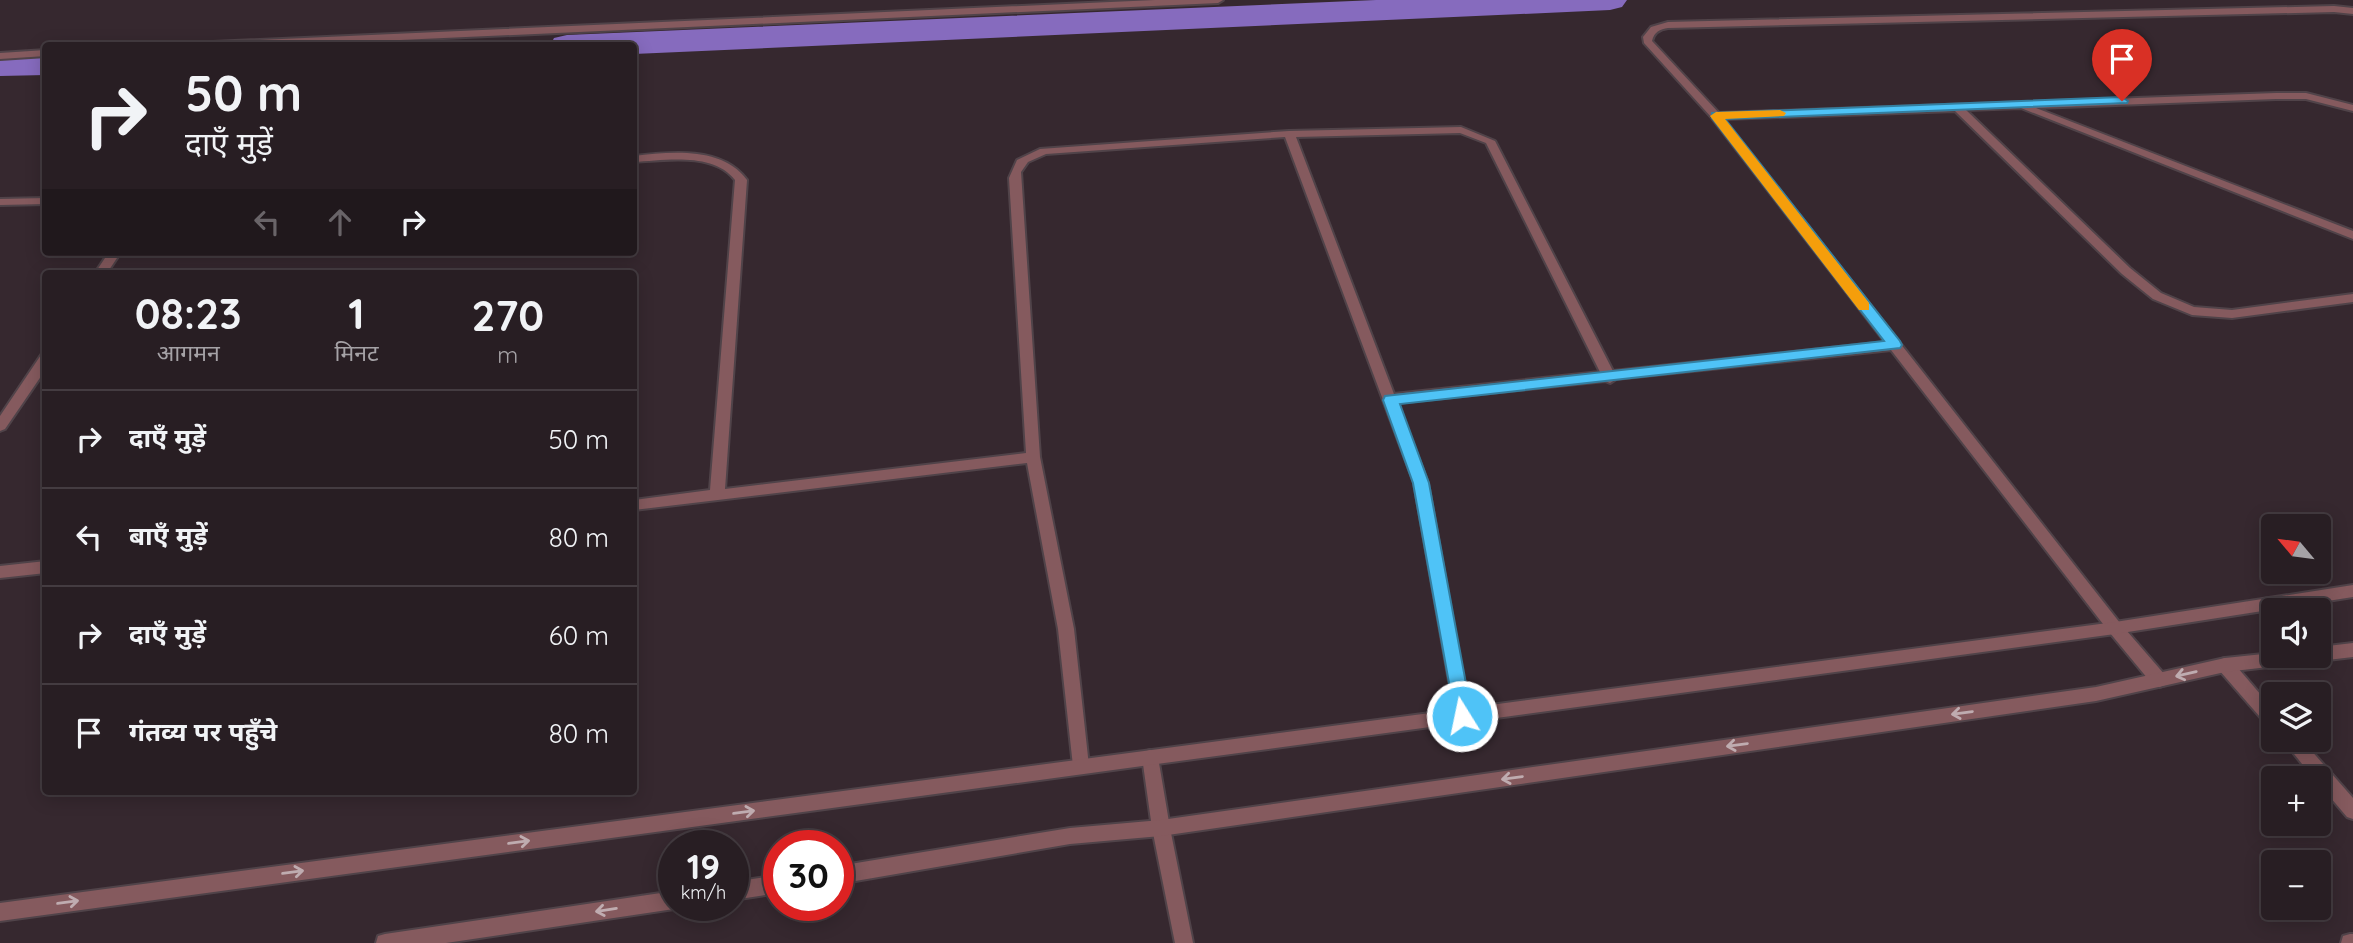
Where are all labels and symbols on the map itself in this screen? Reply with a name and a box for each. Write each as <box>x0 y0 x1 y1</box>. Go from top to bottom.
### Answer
pin <box>2092 29 2152 101</box>
north arrow <box>2261 514 2331 584</box>
one-way arrow <box>2175 667 2198 681</box>
position arrow <box>1425 679 1499 753</box>
one-way arrow <box>1951 707 1974 720</box>
one-way arrow <box>1726 739 1749 752</box>
one-way arrow <box>1501 772 1523 785</box>
one-way arrow <box>732 805 755 818</box>
speed limit sign: 30 <box>763 830 854 921</box>
one-way arrow <box>507 835 529 848</box>
one-way arrow <box>281 866 304 879</box>
one-way arrow <box>56 896 79 909</box>
one-way arrow <box>595 904 618 917</box>

